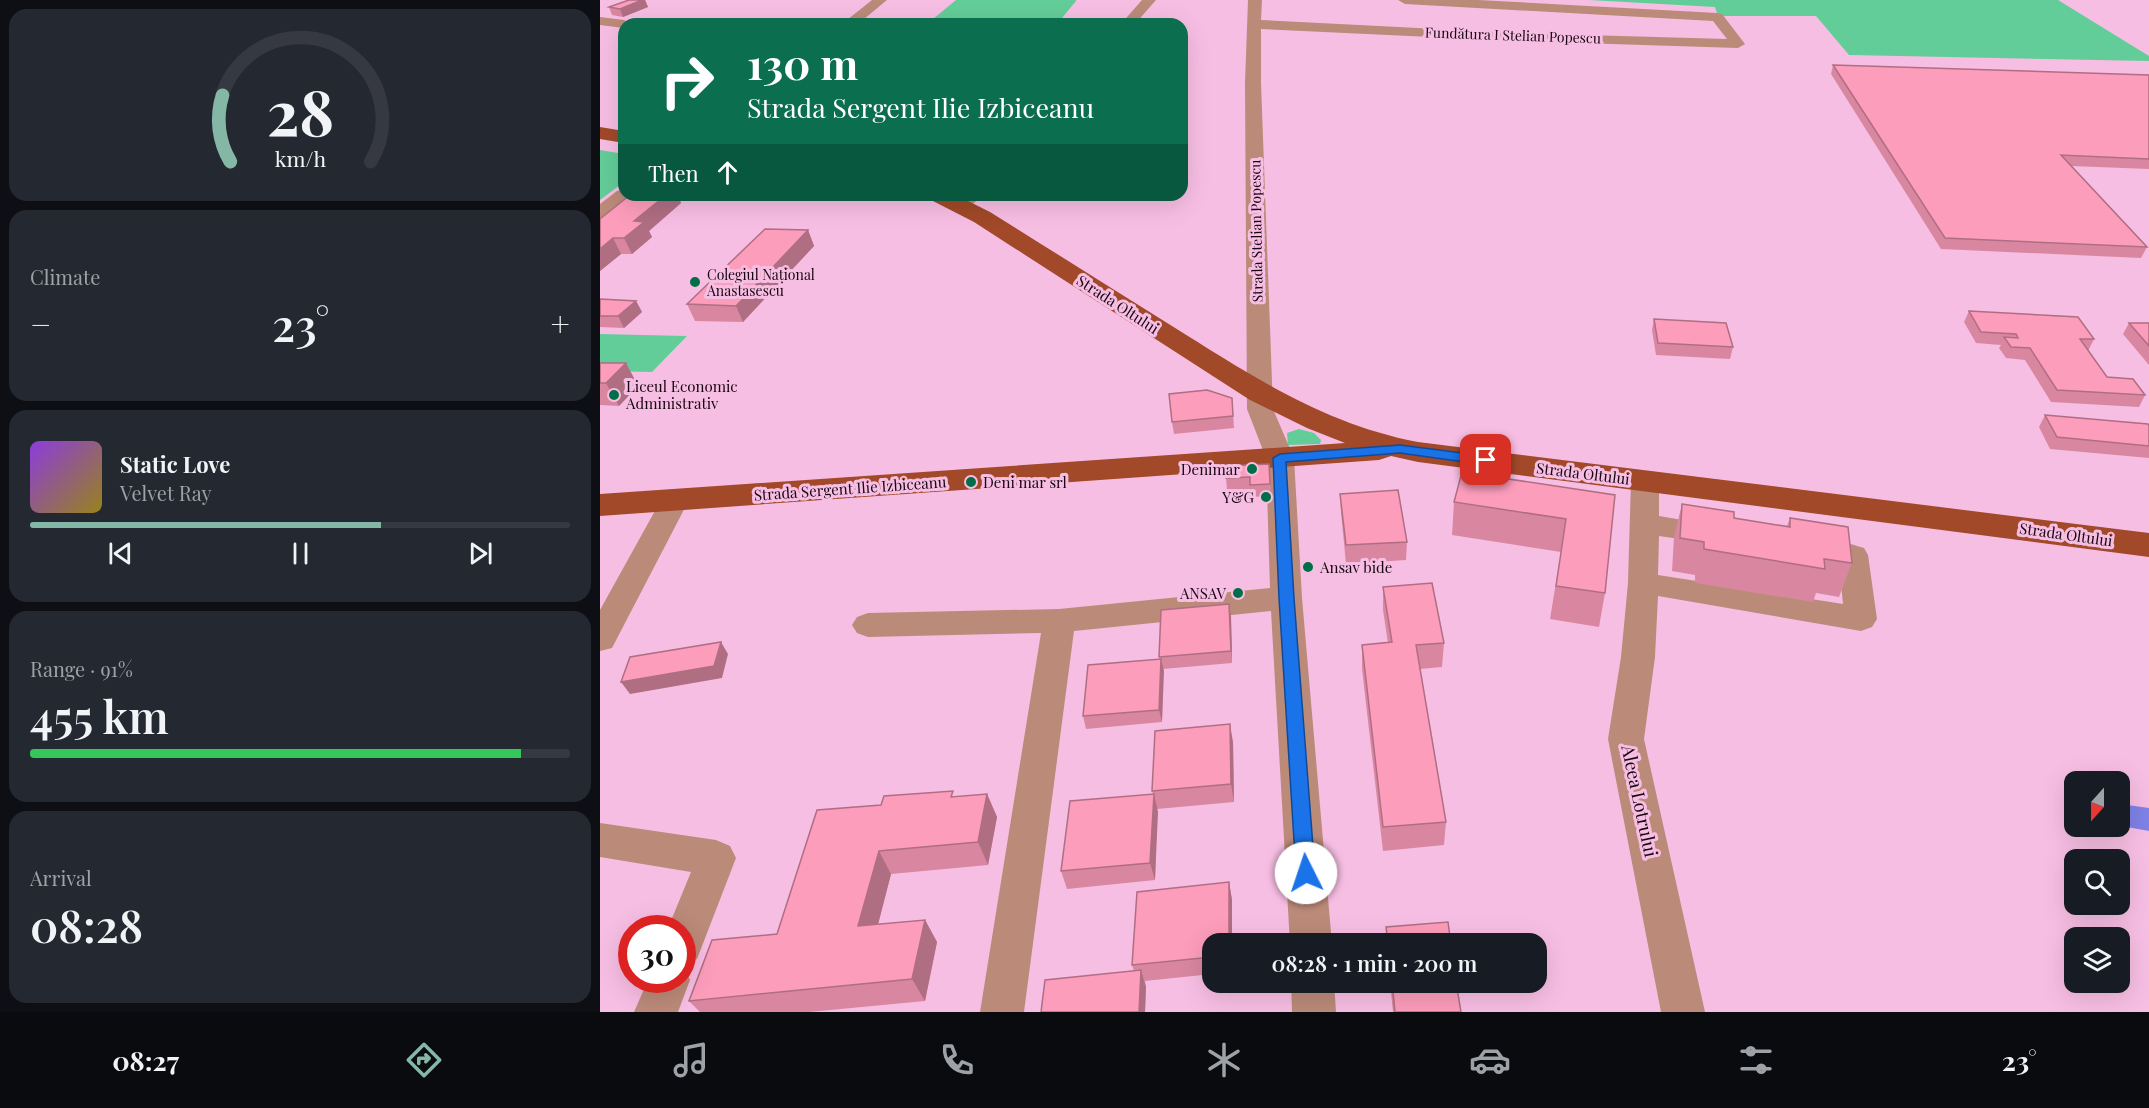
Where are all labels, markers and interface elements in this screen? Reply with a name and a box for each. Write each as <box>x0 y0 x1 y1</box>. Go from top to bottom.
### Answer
street label: Fundătura I Stelian Popescu <box>1425 22 1601 48</box>
text: 130 m <box>747 35 858 91</box>
icon: right <box>648 42 726 120</box>
text: 28 <box>266 68 334 152</box>
text: Strada Sergent Ilie Izbiceanu <box>747 89 1094 125</box>
text: km/h <box>274 144 326 172</box>
icon: ahead <box>711 156 744 189</box>
text: Then <box>648 158 699 188</box>
street label: Strada Stelian Popescu <box>1245 159 1267 303</box>
text: Climate <box>30 263 100 290</box>
place label: Colegiul Național Anastasescu <box>706 265 815 300</box>
street label: Strada Oltului <box>1073 270 1163 338</box>
marker: Colegiul Național Anastasescu <box>688 275 702 289</box>
text: 23° <box>272 293 330 353</box>
text: − <box>30 301 51 345</box>
text: + <box>551 301 570 345</box>
place label: Liceul Economic Administrativ <box>625 376 738 413</box>
marker: Liceul Economic Administrativ <box>607 388 621 402</box>
pin <box>1460 434 1511 485</box>
icon: arrive <box>1469 443 1502 476</box>
text: Static Love <box>120 449 230 479</box>
street label: Strada Oltului <box>1535 457 1631 489</box>
place label: Denimar <box>1181 459 1240 479</box>
marker: Denimar <box>1245 462 1259 476</box>
street label: Strada Sergent Ilie Izbiceanu <box>753 471 947 505</box>
place label: Deni mar srl <box>983 472 1067 492</box>
marker: Deni mar srl <box>964 475 978 489</box>
text: Velvet Ray <box>120 479 212 506</box>
place label: Y&G <box>1221 487 1254 507</box>
marker: Y&G <box>1259 490 1273 504</box>
street label: Strada Oltului <box>2018 518 2115 551</box>
icon: previous <box>104 537 137 570</box>
icon: pause <box>284 537 317 570</box>
icon: next <box>464 537 497 570</box>
place label: Ansav bide <box>1319 557 1392 577</box>
marker: Ansav bide <box>1301 560 1315 574</box>
place label: ANSAV <box>1179 583 1227 603</box>
marker: ANSAV <box>1231 586 1245 600</box>
text: Range · 91% <box>30 655 133 682</box>
text: 455 km <box>30 685 169 745</box>
street label: Aleea Lotrului <box>1616 742 1664 859</box>
north arrow <box>2064 771 2130 837</box>
map controls <box>2064 771 2130 993</box>
position arrow <box>1274 841 1338 905</box>
button: search <box>2064 849 2130 915</box>
text: Arrival <box>30 864 92 891</box>
text: 08:28 <box>30 894 143 954</box>
speed limit sign: 30 <box>618 915 696 993</box>
button: layers <box>2064 927 2130 993</box>
text: 08:28 · 1 min · 200 m <box>1272 948 1477 978</box>
icon: directions <box>403 1039 445 1081</box>
icon: music <box>670 1039 712 1081</box>
icon: phone <box>936 1039 978 1081</box>
icon: climate <box>1203 1039 1245 1081</box>
icon: car <box>1469 1039 1511 1081</box>
icon: filters <box>1735 1039 1777 1081</box>
text: 08:27 <box>112 1042 179 1078</box>
text: 23° <box>2002 1042 2037 1078</box>

